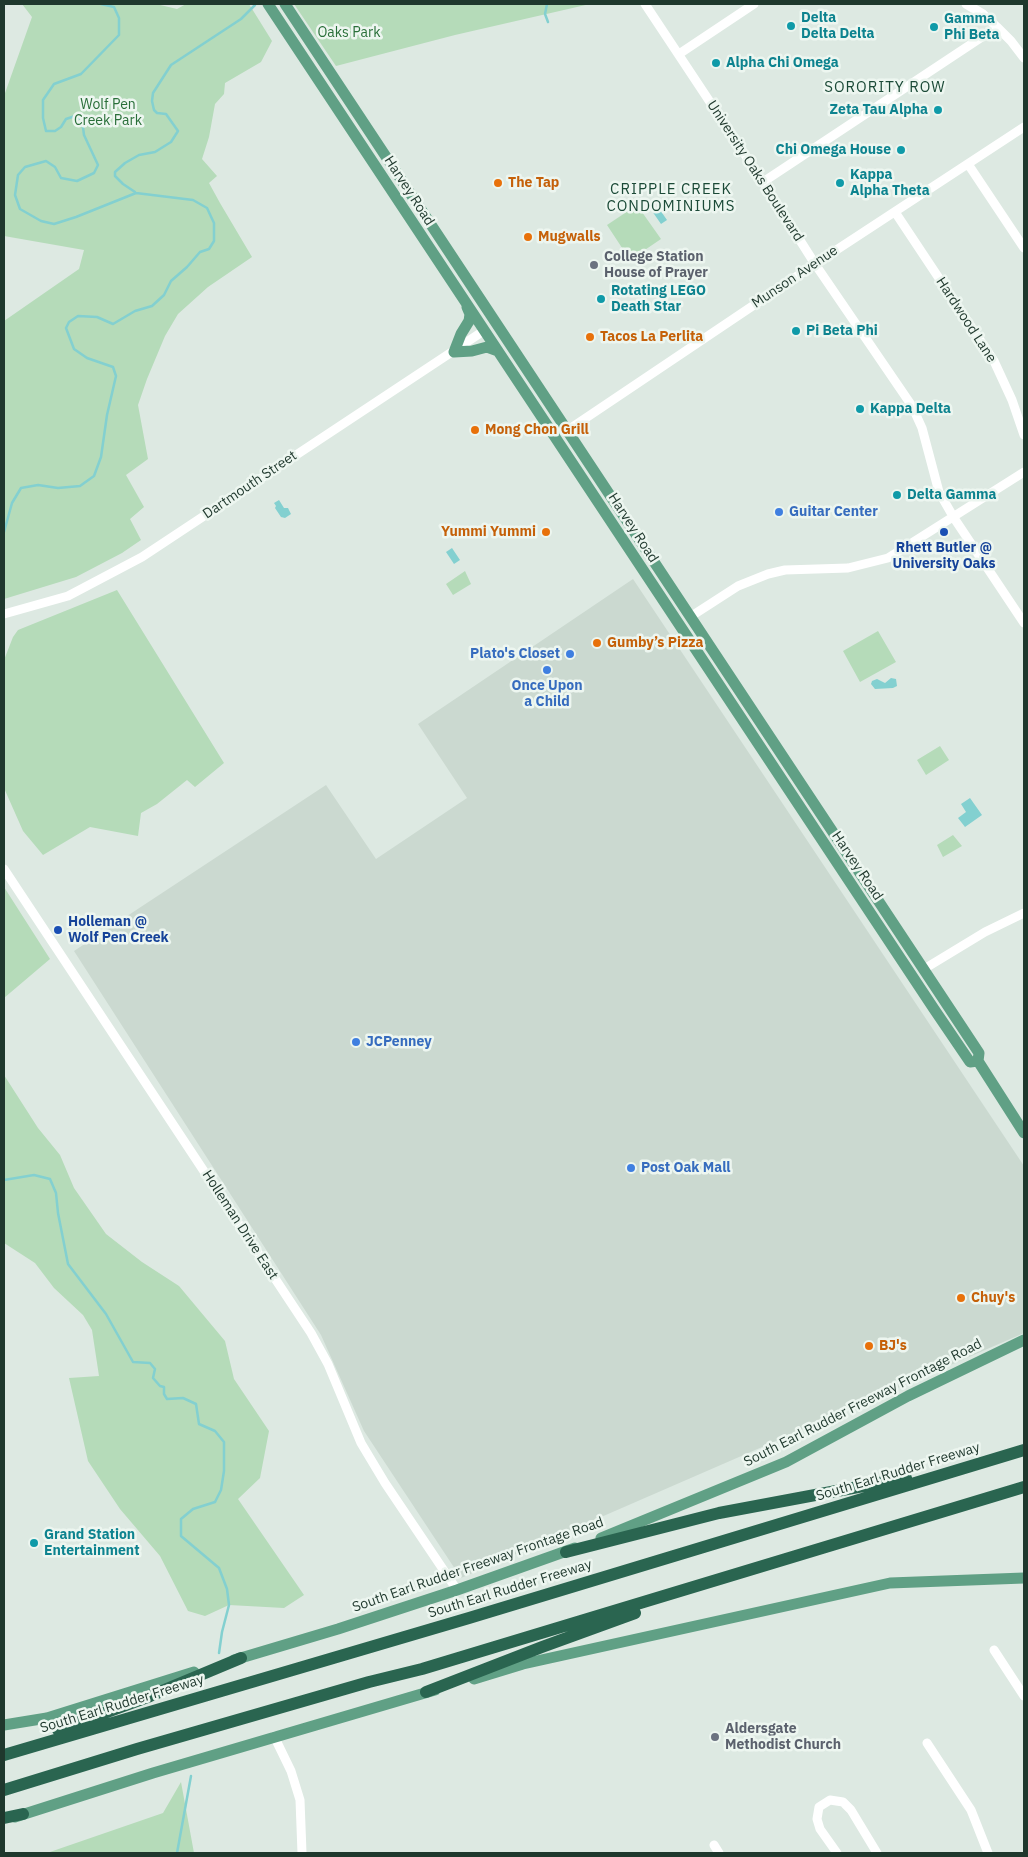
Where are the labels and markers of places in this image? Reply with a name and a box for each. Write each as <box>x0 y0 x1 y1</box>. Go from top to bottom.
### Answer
place label: Delta Delta Delta <box>801 10 875 42</box>
place label: Gamma Phi Beta <box>944 11 999 44</box>
marker: Delta Delta Delta <box>785 20 797 32</box>
marker: Gamma Phi Beta <box>928 21 940 33</box>
place label: Alpha Chi Omega <box>726 55 839 71</box>
marker: Alpha Chi Omega <box>710 57 722 69</box>
place label: Zeta Tau Alpha <box>830 102 928 118</box>
marker: Zeta Tau Alpha <box>932 104 944 116</box>
place label: Chi Omega House <box>776 142 891 158</box>
marker: Chi Omega House <box>895 144 907 156</box>
place label: Kappa Alpha Theta <box>850 167 930 200</box>
place label: The Tap <box>508 175 559 191</box>
marker: The Tap <box>492 177 504 189</box>
marker: Kappa Alpha Theta <box>834 177 846 189</box>
place label: Mugwalls <box>538 229 601 245</box>
marker: Mugwalls <box>522 231 534 243</box>
place label: College Station House of Prayer <box>604 249 708 282</box>
marker: College Station House of Prayer <box>588 259 600 271</box>
place label: Rotating LEGO Death Star <box>611 283 706 316</box>
marker: Rotating LEGO Death Star <box>595 293 607 305</box>
place label: Pi Beta Phi <box>806 323 878 339</box>
marker: Pi Beta Phi <box>790 325 802 337</box>
place label: Tacos La Perlita <box>600 329 703 345</box>
marker: Tacos La Perlita <box>584 331 596 343</box>
place label: Kappa Delta <box>870 401 951 417</box>
marker: Kappa Delta <box>854 403 866 415</box>
place label: Mong Chon Grill <box>485 422 589 438</box>
marker: Mong Chon Grill <box>469 424 481 436</box>
place label: Delta Gamma <box>907 487 996 503</box>
marker: Delta Gamma <box>891 489 903 501</box>
place label: Guitar Center <box>789 504 878 520</box>
marker: Guitar Center <box>773 506 785 518</box>
place label: Yummi Yummi <box>441 524 536 540</box>
marker: Yummi Yummi <box>540 526 552 538</box>
marker: Rhett Butler @ University Oaks <box>938 526 950 538</box>
place label: Rhett Butler @ University Oaks <box>892 540 996 572</box>
place label: Gumby’s Pizza <box>607 635 703 651</box>
marker: Gumby’s Pizza <box>591 637 603 649</box>
place label: Plato's Closet <box>470 646 560 662</box>
marker: Plato's Closet <box>564 648 576 660</box>
marker: Once Upon a Child <box>541 664 553 676</box>
place label: Once Upon a Child <box>511 678 583 710</box>
place label: Holleman @ Wolf Pen Creek <box>68 914 169 946</box>
marker: Holleman @ Wolf Pen Creek <box>52 924 64 936</box>
place label: JCPenney <box>366 1034 432 1050</box>
marker: JCPenney <box>350 1036 362 1048</box>
place label: Post Oak Mall <box>641 1160 731 1176</box>
marker: Post Oak Mall <box>625 1162 637 1174</box>
place label: Chuy's <box>971 1290 1015 1306</box>
marker: Chuy's <box>955 1292 967 1304</box>
place label: BJ's <box>879 1338 907 1354</box>
marker: BJ's <box>863 1340 875 1352</box>
place label: Grand Station Entertainment <box>44 1527 139 1560</box>
marker: Grand Station Entertainment <box>28 1537 40 1549</box>
place label: Aldersgate Methodist Church <box>725 1721 841 1754</box>
marker: Aldersgate Methodist Church <box>709 1731 721 1743</box>

